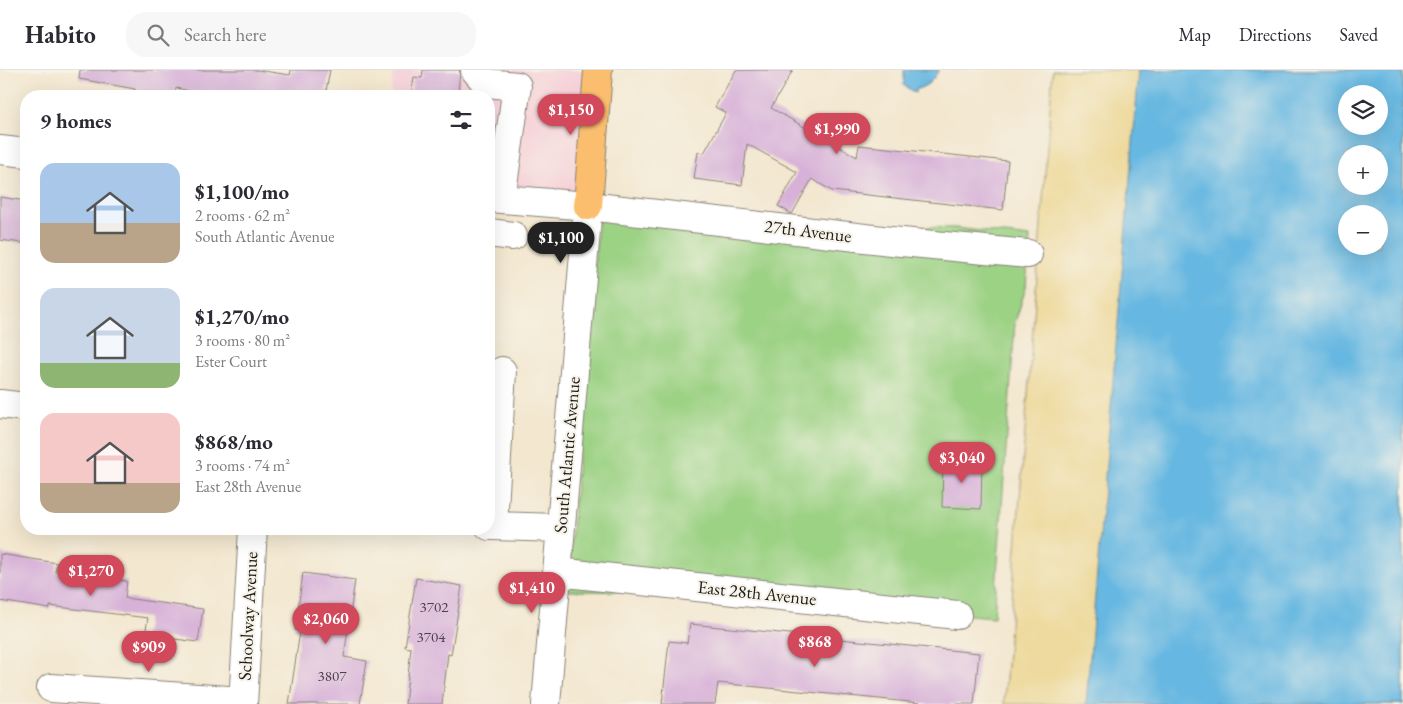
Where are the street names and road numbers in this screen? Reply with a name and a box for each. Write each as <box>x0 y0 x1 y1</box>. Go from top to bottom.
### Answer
street label: 27th Avenue <box>763 214 853 247</box>
street label: South Atlantic Avenue <box>548 376 585 534</box>
street label: Schoolway Avenue <box>233 551 262 681</box>
street label: East 28th Avenue <box>696 575 818 610</box>

